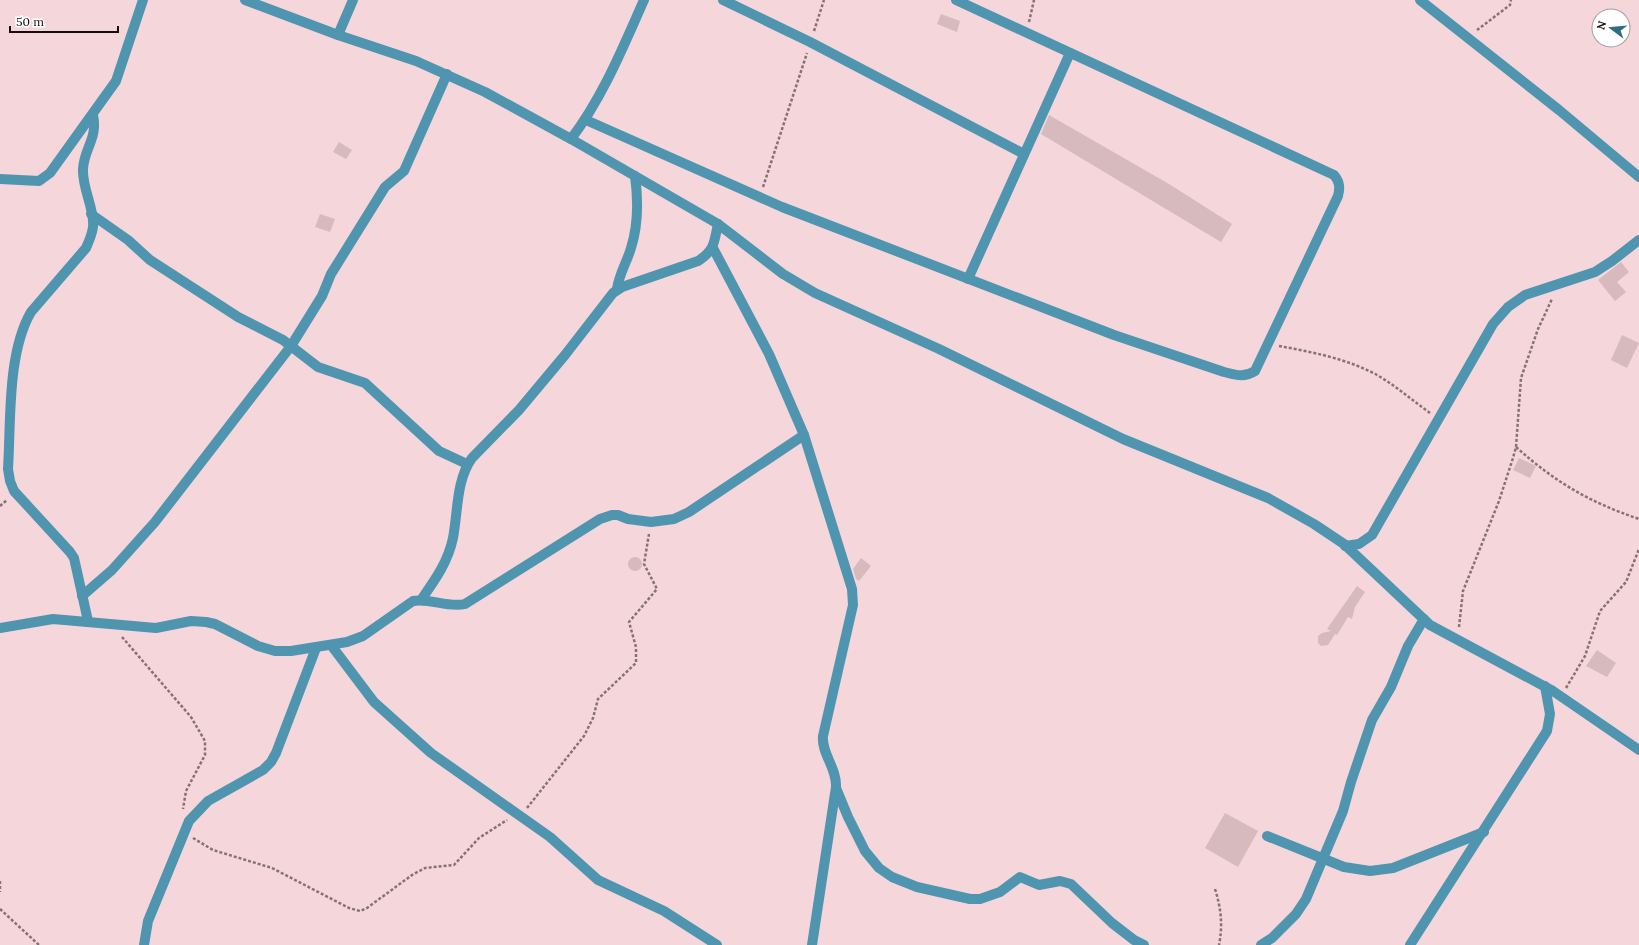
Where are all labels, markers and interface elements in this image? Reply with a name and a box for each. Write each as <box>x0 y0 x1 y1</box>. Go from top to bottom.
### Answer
scale bar <box>10 8 118 34</box>
north arrow <box>1591 8 1631 48</box>
text: 50 m <box>16 14 44 29</box>
text: N <box>1593 19 1609 31</box>

